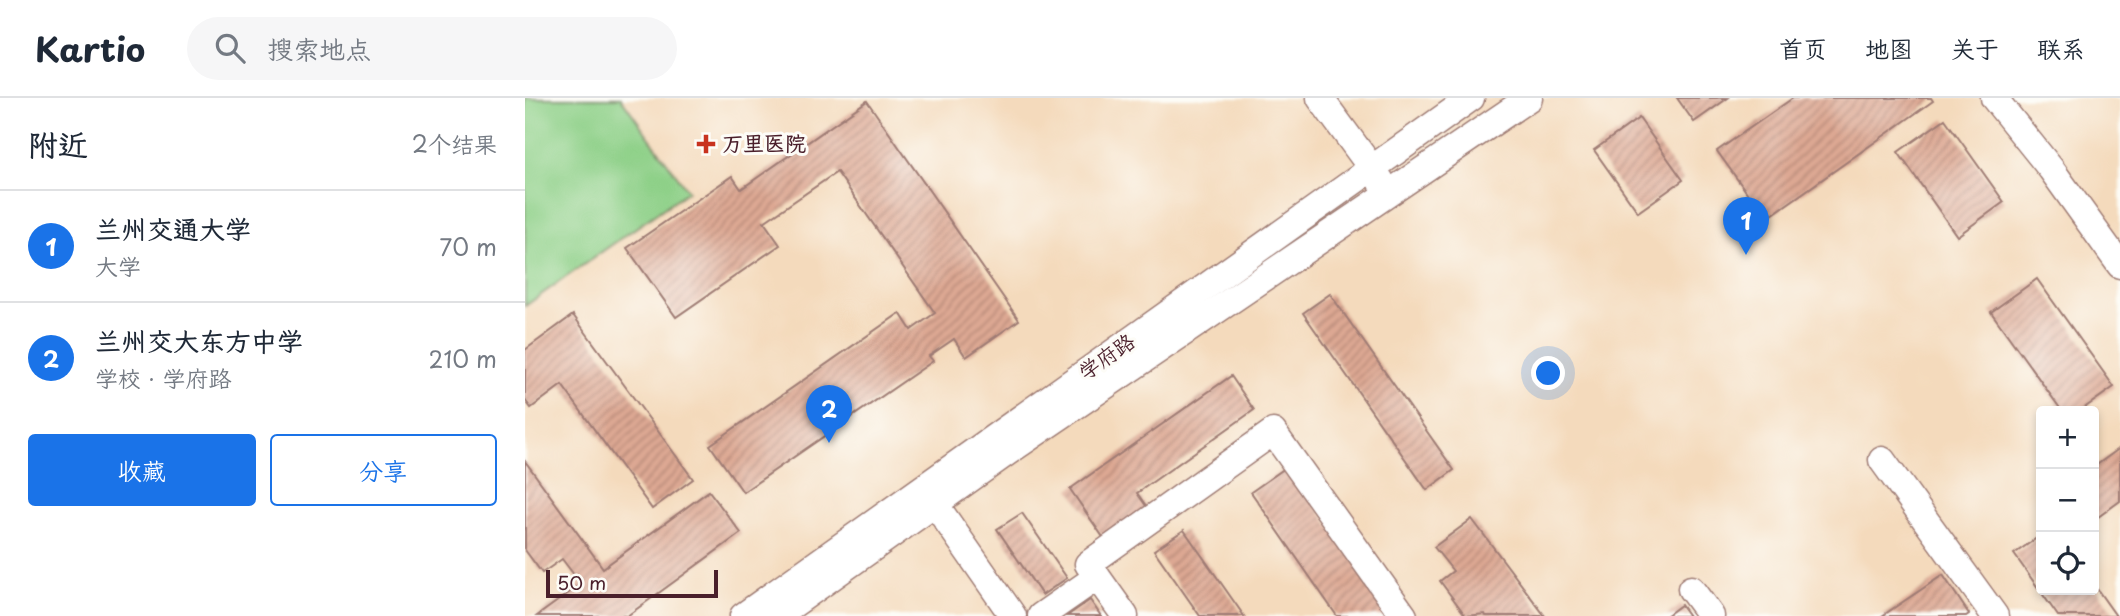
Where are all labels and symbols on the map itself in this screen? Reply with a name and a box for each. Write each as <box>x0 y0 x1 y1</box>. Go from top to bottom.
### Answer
place label: 万里医院 <box>722 126 806 158</box>
marker: 万里医院 <box>696 134 716 154</box>
pin: 1 <box>1723 197 1769 255</box>
street label: 学府路 <box>1071 324 1141 387</box>
your location <box>1531 356 1565 390</box>
pin: 2 <box>806 385 852 443</box>
scale bar <box>546 567 717 599</box>

